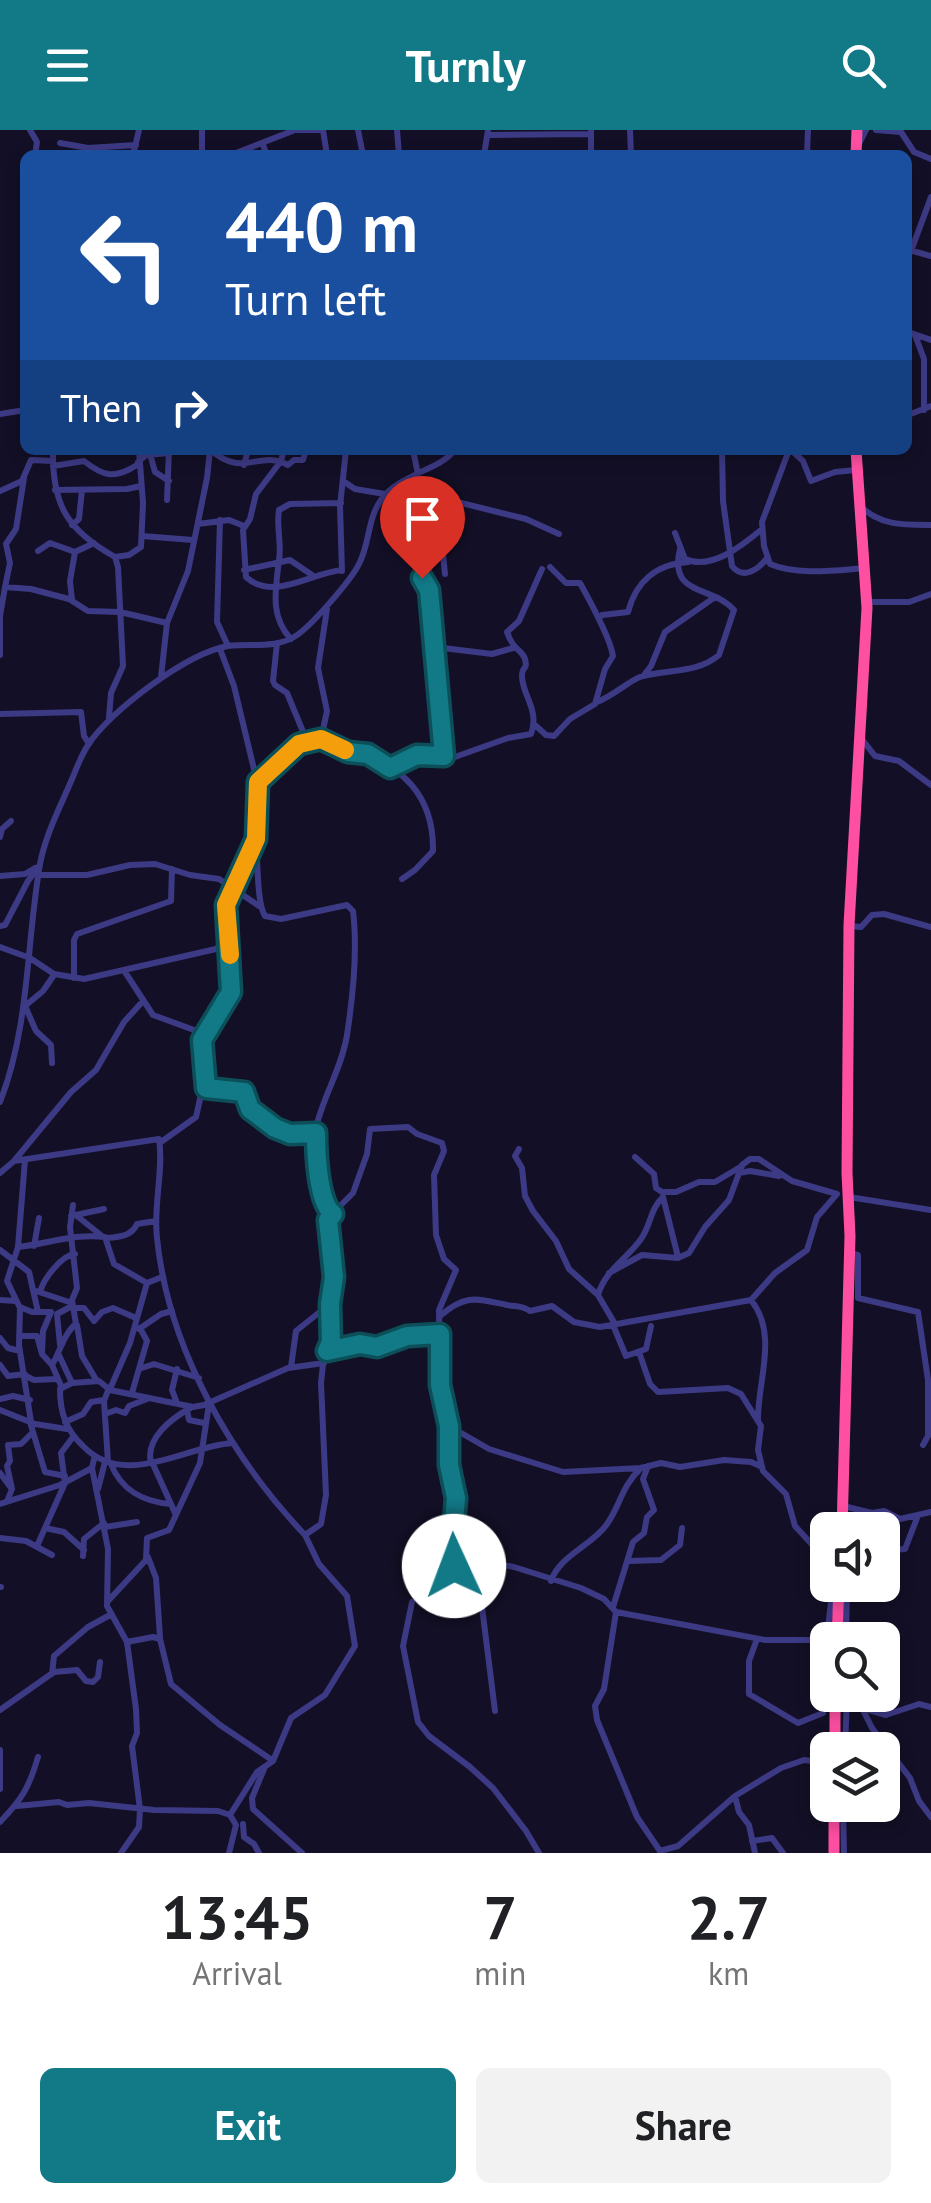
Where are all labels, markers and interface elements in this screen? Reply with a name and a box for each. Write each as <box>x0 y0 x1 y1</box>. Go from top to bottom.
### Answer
text: Turnly <box>405 36 526 94</box>
icon: menu <box>40 38 95 93</box>
icon: search <box>836 38 891 93</box>
text: 440 m <box>225 181 418 271</box>
icon: left <box>60 190 190 320</box>
text: Turn left <box>225 269 386 327</box>
icon: right <box>162 380 217 435</box>
text: Then <box>60 383 142 432</box>
pin <box>380 476 465 579</box>
icon: arrive <box>395 491 450 546</box>
map controls <box>810 1512 900 1822</box>
button: sound <box>810 1512 900 1602</box>
position arrow <box>402 1514 506 1618</box>
button: search <box>810 1622 900 1712</box>
button: layers <box>810 1732 900 1822</box>
text: 13:45 <box>161 1878 313 1956</box>
text: 7 <box>483 1878 517 1956</box>
text: 2.7 <box>687 1878 770 1956</box>
text: Arrival <box>192 1952 282 1994</box>
text: min <box>474 1952 526 1994</box>
text: km <box>708 1952 749 1994</box>
button: Exit <box>40 2068 456 2183</box>
button: Share <box>476 2068 891 2183</box>

